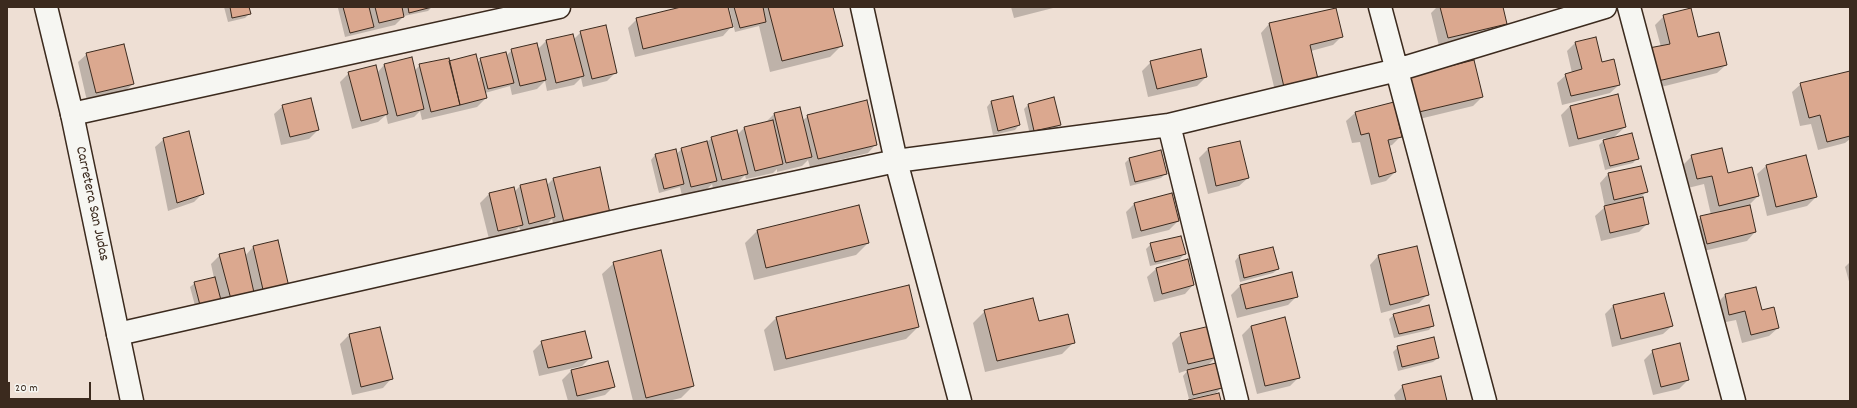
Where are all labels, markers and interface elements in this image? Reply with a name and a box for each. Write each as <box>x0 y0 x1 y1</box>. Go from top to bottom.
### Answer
street label: Carretera San Judas <box>70 145 112 263</box>
scale bar <box>10 374 93 400</box>
text: 20 m <box>15 380 38 397</box>

